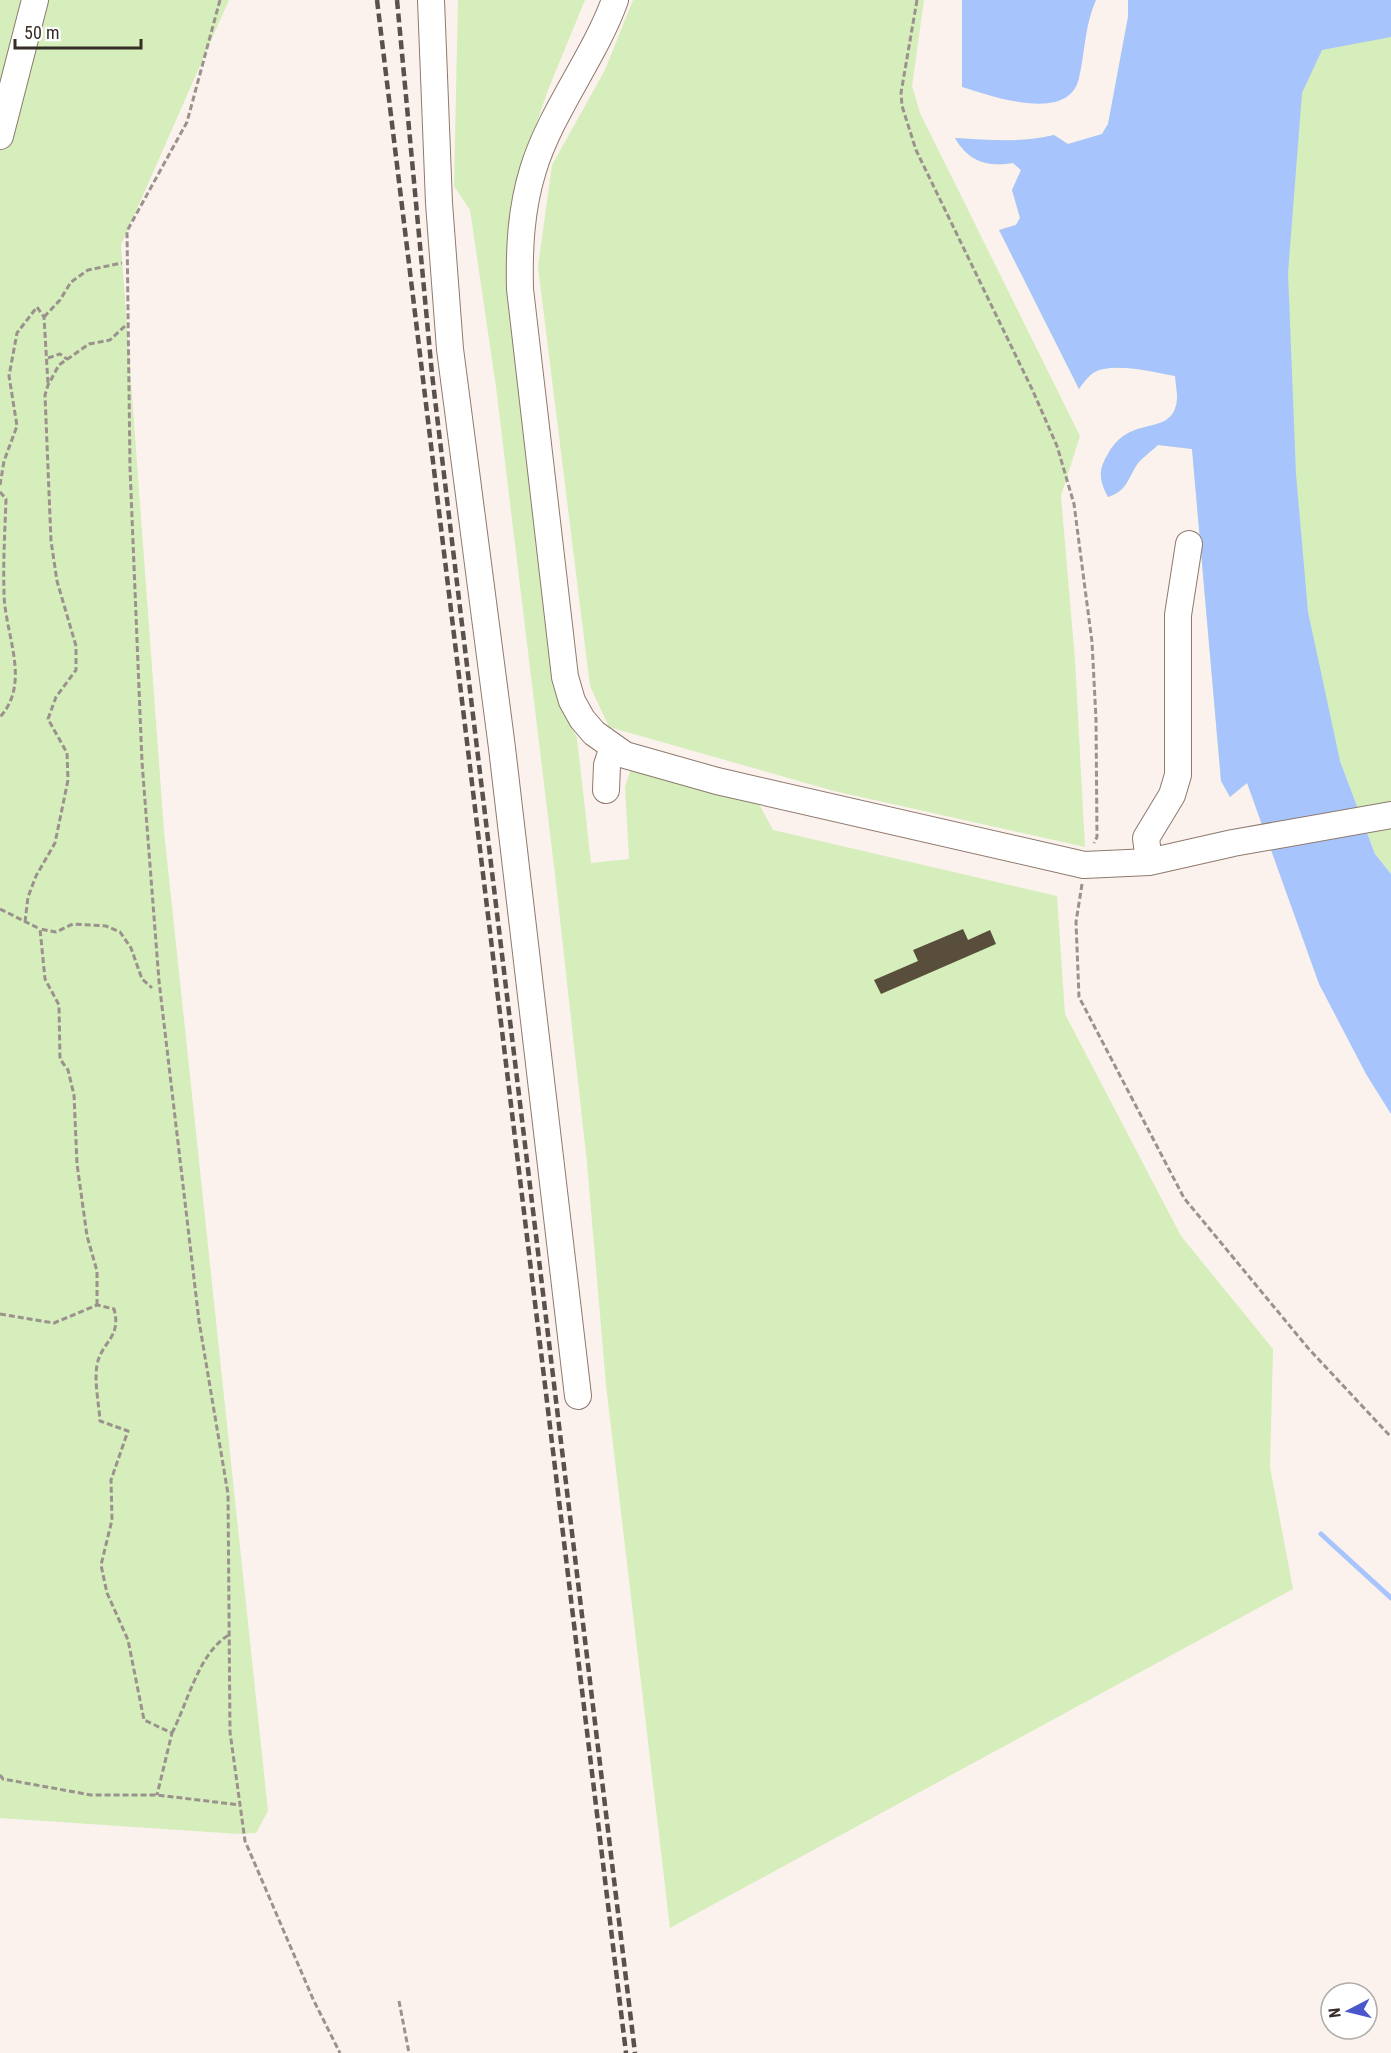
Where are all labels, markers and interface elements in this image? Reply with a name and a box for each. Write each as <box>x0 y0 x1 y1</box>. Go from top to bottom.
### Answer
scale bar <box>15 12 141 50</box>
text: 50 m <box>24 22 59 43</box>
north arrow <box>1319 1981 1379 2041</box>
text: N <box>1325 2007 1345 2019</box>

